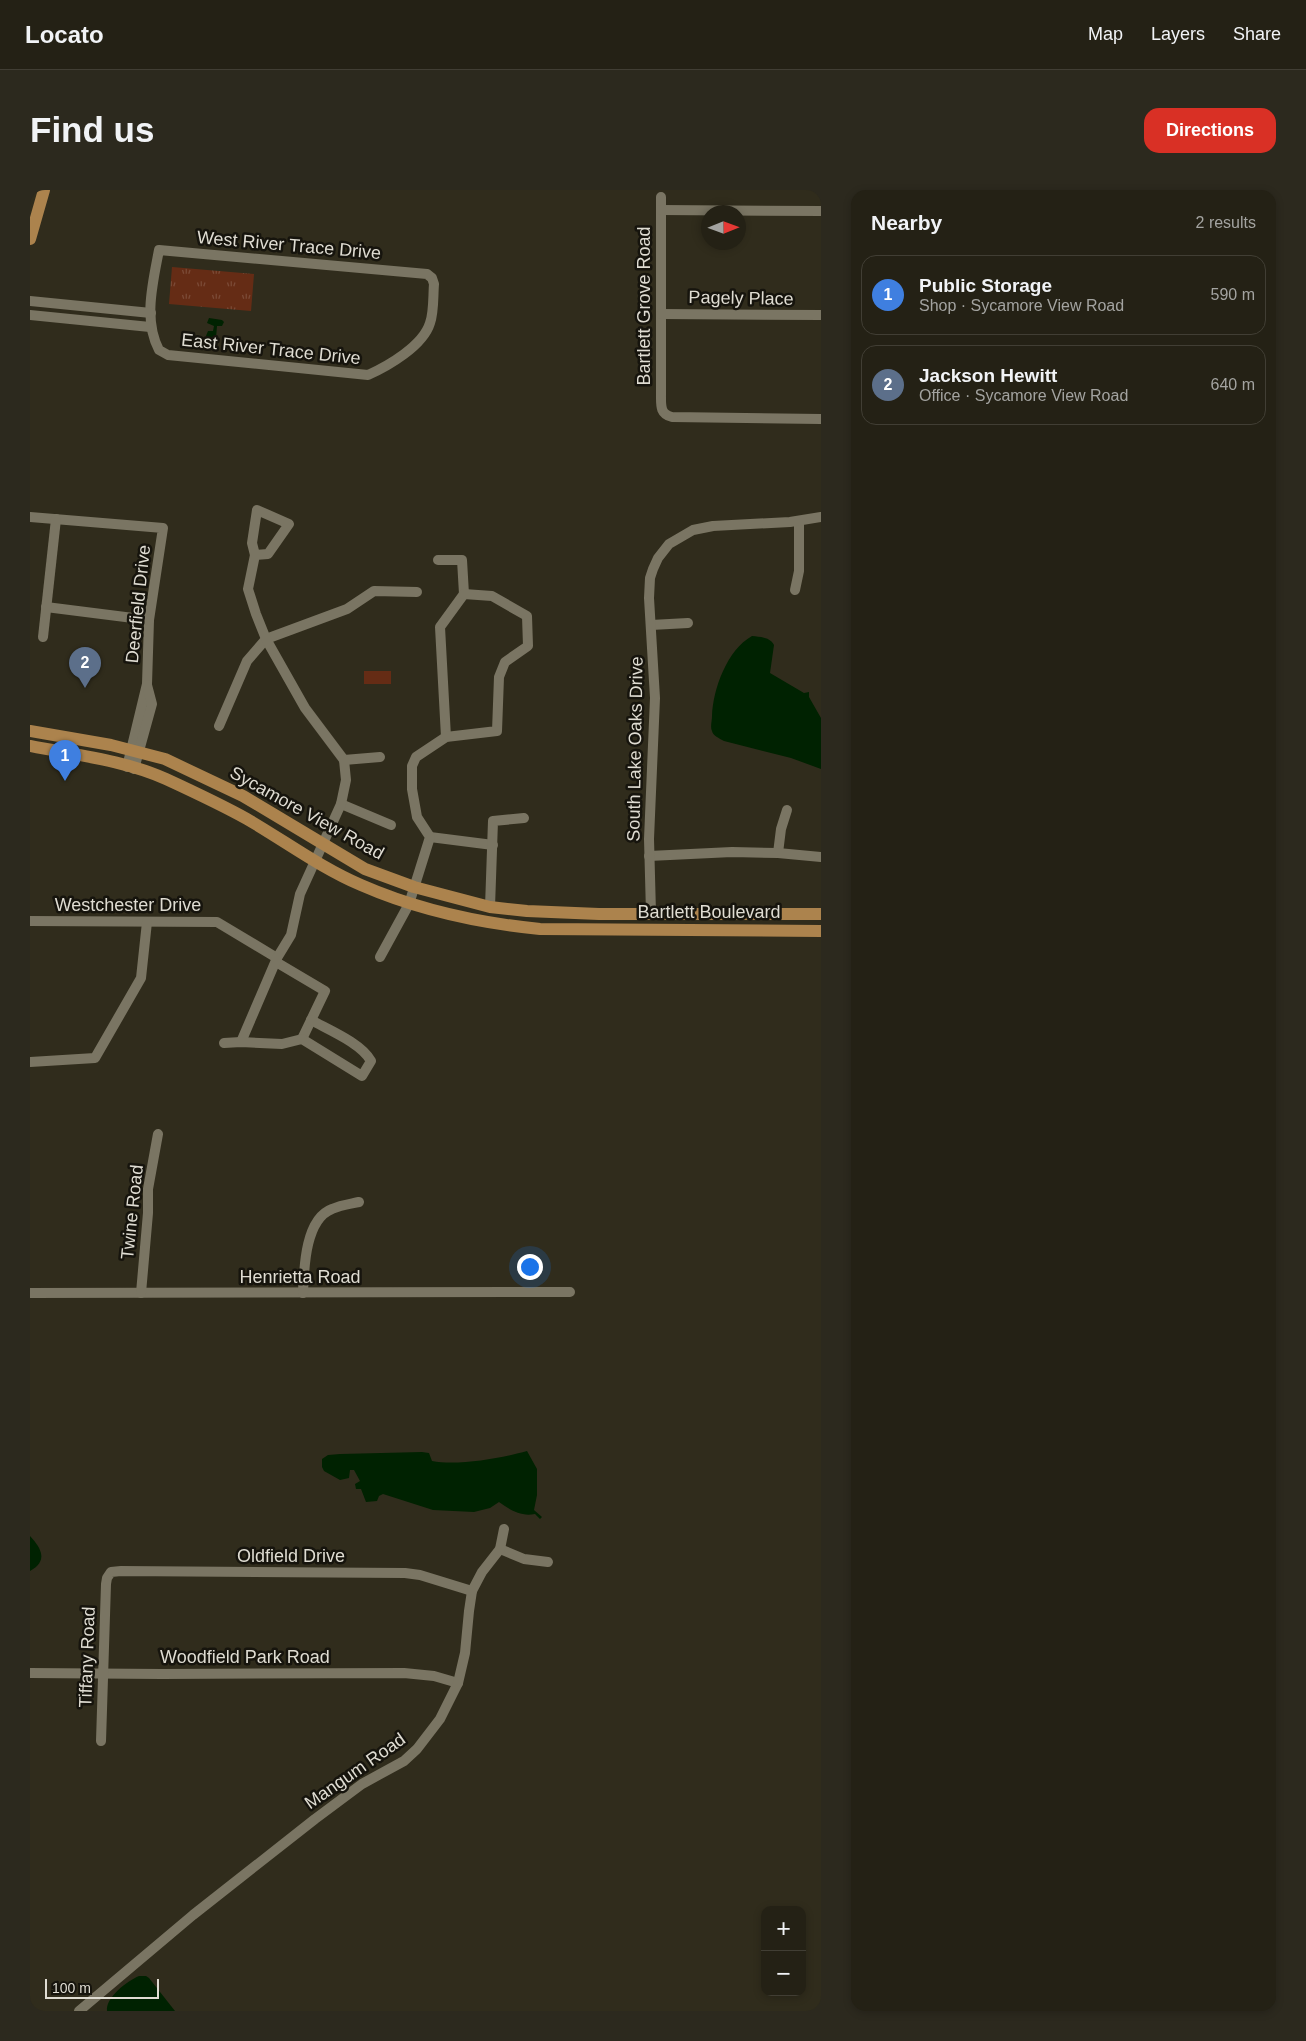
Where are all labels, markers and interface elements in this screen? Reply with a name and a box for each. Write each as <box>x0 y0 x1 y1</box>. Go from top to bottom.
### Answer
text: Locato <box>25 21 104 48</box>
text: Map <box>1088 24 1123 44</box>
text: Layers <box>1151 24 1205 44</box>
text: Share <box>1233 24 1281 44</box>
button: Directions <box>1144 108 1276 153</box>
text: Find us <box>30 110 154 149</box>
north arrow <box>701 205 746 250</box>
text: Nearby <box>871 211 942 234</box>
text: 2 results <box>1196 214 1256 231</box>
street label: Bartlett Grove Road <box>634 226 654 386</box>
street label: West River Trace Drive <box>196 227 382 263</box>
text: Public Storage <box>919 275 1052 296</box>
text: 1 <box>884 286 892 303</box>
text: 590 m <box>1211 286 1255 303</box>
street label: Pagely Place <box>688 287 794 309</box>
text: Shop · Sycamore View Road <box>919 297 1124 314</box>
street label: East River Trace Drive <box>180 330 362 368</box>
text: Jackson Hewitt <box>919 365 1057 386</box>
text: 2 <box>884 376 892 393</box>
text: 640 m <box>1211 376 1255 393</box>
text: Office · Sycamore View Road <box>919 387 1128 404</box>
street label: Deerfield Drive <box>122 544 154 664</box>
pin: 2 <box>69 647 101 688</box>
street label: South Lake Oaks Drive <box>623 656 647 842</box>
pin: 1 <box>49 740 81 781</box>
street label: Sycamore View Road <box>227 762 387 864</box>
street label: Westchester Drive <box>55 895 201 915</box>
street label: Bartlett Boulevard <box>637 902 781 922</box>
street label: Twine Road <box>117 1164 147 1260</box>
your location <box>517 1254 543 1280</box>
street label: Henrietta Road <box>239 1267 361 1287</box>
street label: Oldfield Drive <box>237 1546 345 1566</box>
street label: Tiffany Road <box>75 1606 99 1708</box>
street label: Woodfield Park Road <box>160 1647 330 1667</box>
street label: Mangum Road <box>301 1729 409 1813</box>
map controls <box>761 1906 806 1996</box>
button: + <box>761 1906 806 1951</box>
button: − <box>761 1951 806 1996</box>
scale bar <box>45 1976 159 1999</box>
text: 100 m <box>52 1980 91 1996</box>

